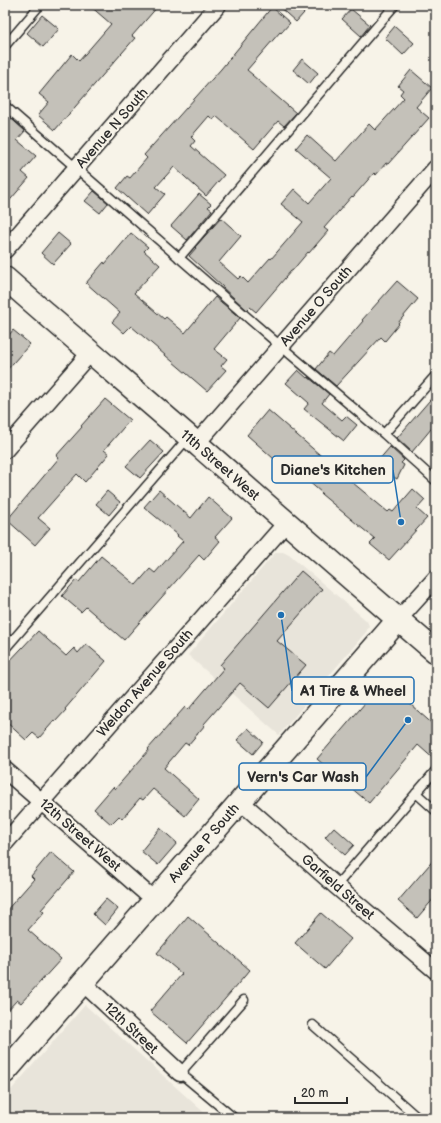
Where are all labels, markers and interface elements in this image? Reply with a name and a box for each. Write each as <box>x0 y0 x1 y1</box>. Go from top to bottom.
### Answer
street label: Avenue N South <box>72 84 152 172</box>
street label: Avenue O South <box>276 262 356 350</box>
street label: 11th Street West <box>177 426 264 505</box>
callout: Diane's Kitchen <box>272 456 393 483</box>
text: Diane's Kitchen <box>280 461 386 480</box>
street label: Weldon Avenue South <box>93 625 197 740</box>
callout: A1 Tire & Wheel <box>292 677 414 704</box>
text: A1 Tire & Wheel <box>299 682 406 701</box>
callout: Vern's Car Wash <box>239 763 366 790</box>
text: Vern's Car Wash <box>247 768 359 787</box>
street label: 12th Street West <box>36 795 125 875</box>
street label: Avenue P South <box>165 800 243 886</box>
street label: Garfield Street <box>298 851 379 924</box>
street label: 12th Street <box>100 999 162 1058</box>
scale bar <box>295 1079 347 1105</box>
text: 20 m <box>301 1086 328 1101</box>

